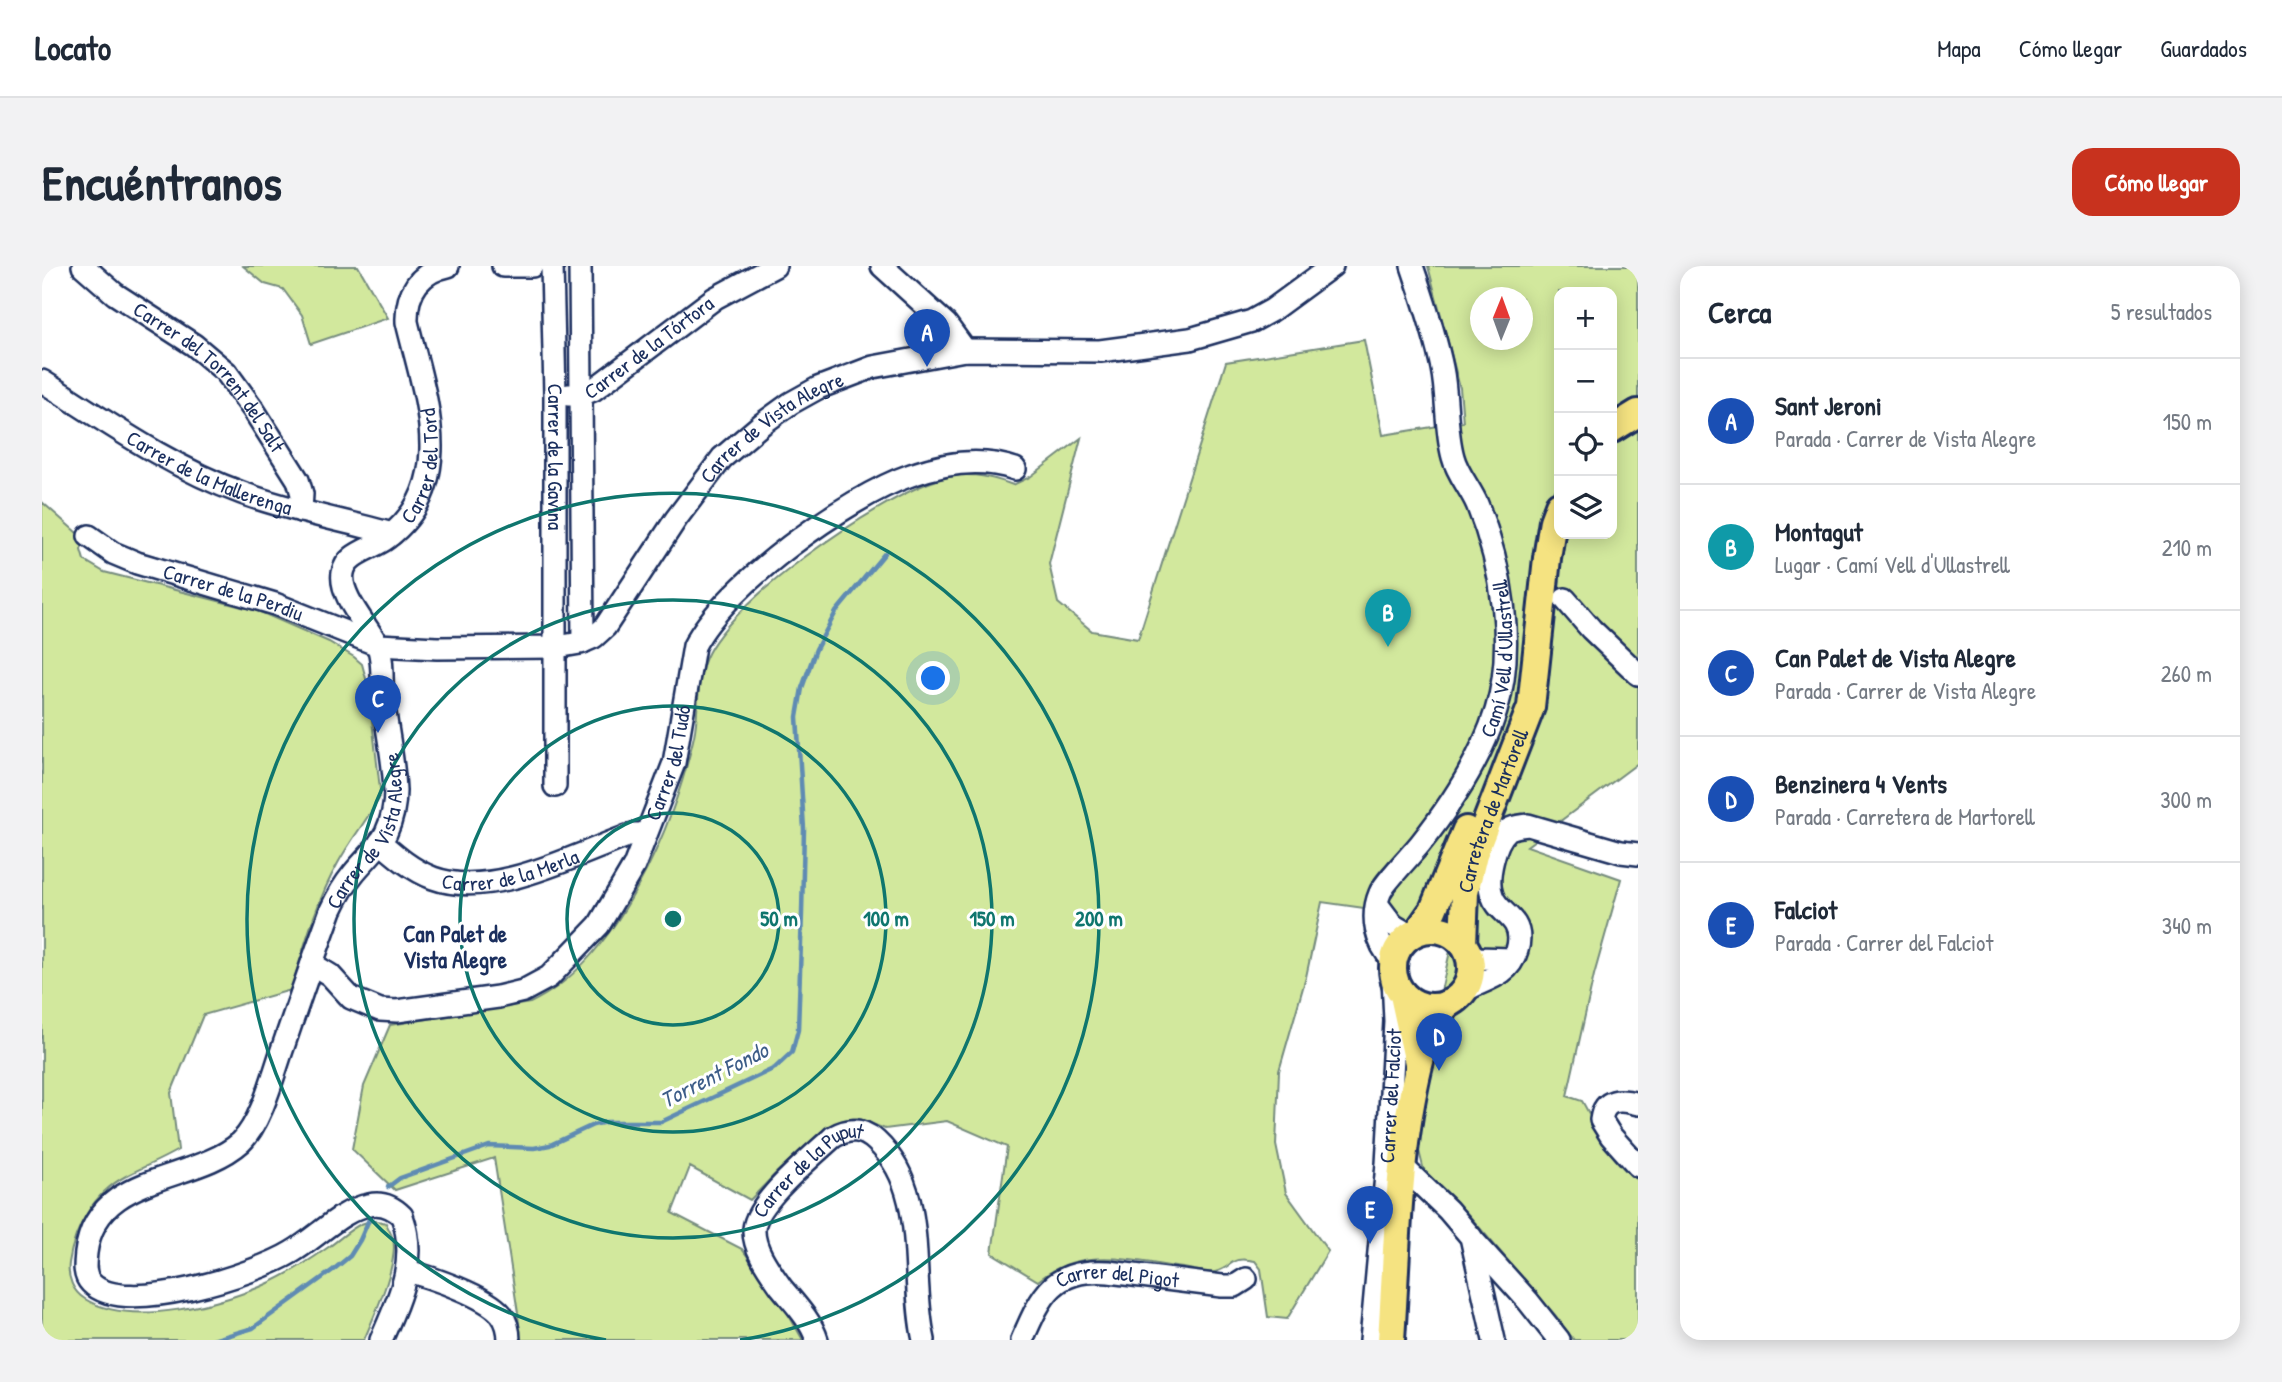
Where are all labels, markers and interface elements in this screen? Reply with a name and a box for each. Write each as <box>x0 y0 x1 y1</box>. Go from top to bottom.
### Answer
text: Locato <box>35 26 111 70</box>
text: Mapa <box>1937 32 1981 64</box>
text: Cómo llegar <box>2019 32 2122 64</box>
text: Guardados <box>2160 32 2247 64</box>
button: Cómo llegar <box>2072 148 2240 216</box>
text: Encuéntranos <box>42 149 282 215</box>
north arrow <box>1470 287 1533 350</box>
map controls <box>1554 287 1617 539</box>
button: + <box>1554 287 1617 350</box>
street label: Carrer de la Tórtora <box>580 289 719 406</box>
text: Cerca <box>1708 292 1771 332</box>
street label: Carrer del Torrent del Salt <box>128 295 292 458</box>
text: 5 resultados <box>2111 296 2212 327</box>
pin: A <box>904 309 950 367</box>
button: − <box>1554 350 1617 413</box>
street label: Carrer de Vista Alegre <box>693 365 847 489</box>
street label: Carrer de la Gavina <box>541 383 570 530</box>
text: Sant Jeroni <box>1775 388 1882 423</box>
street label: Carrer del Tord <box>394 406 445 530</box>
text: A <box>1725 406 1737 437</box>
text: 150 m <box>2163 406 2212 437</box>
button: locate <box>1554 413 1617 476</box>
street label: Carrer de la Mallerenga <box>121 423 295 522</box>
text: Parada · Carrer de Vista Alegre <box>1775 423 2036 454</box>
button: layers <box>1554 476 1617 539</box>
text: Montagut <box>1775 514 1863 549</box>
text: B <box>1725 532 1737 563</box>
text: 210 m <box>2162 532 2212 563</box>
text: Lugar · Camí Vell d'Ullastrell <box>1775 549 2010 580</box>
street label: Carrer de la Perdiu <box>160 557 308 628</box>
street label: Camí Vell d'Ullastrell <box>1473 577 1520 742</box>
pin: B <box>1365 589 1411 647</box>
text: Can Palet de Vista Alegre <box>1775 640 2016 675</box>
text: C <box>1725 658 1737 689</box>
text: 260 m <box>2161 658 2212 689</box>
your location <box>916 661 950 695</box>
pin: C <box>355 675 401 733</box>
text: Parada · Carrer de Vista Alegre <box>1775 675 2036 706</box>
street label: Carrer del Tudó <box>638 703 698 825</box>
street label: Carretera de Martorell <box>1450 724 1536 896</box>
street label: Carrer de Vista Alegre <box>319 751 409 914</box>
text: Benzinera 4 Vents <box>1775 766 1947 801</box>
text: D <box>1726 784 1736 815</box>
text: 300 m <box>2160 784 2212 815</box>
text: Parada · Carretera de Martorell <box>1775 801 2035 832</box>
street label: Carrer de la Merla <box>440 842 583 898</box>
text: Falciot <box>1775 892 1837 927</box>
text: 50 m <box>760 904 798 933</box>
text: 100 m <box>863 904 909 933</box>
text: 150 m <box>969 904 1015 933</box>
text: 200 m <box>1075 904 1123 933</box>
centre of rings <box>661 907 685 931</box>
text: E <box>1726 910 1736 941</box>
text: 340 m <box>2162 910 2212 941</box>
district label: Can Palet de Vista Alegre <box>403 918 508 976</box>
text: Parada · Carrer del Falciot <box>1775 927 1993 958</box>
pin: D <box>1416 1013 1462 1071</box>
street label: Carrer del Falciot <box>1372 1027 1409 1164</box>
water label: Torrent Fondo <box>655 1033 774 1115</box>
street label: Carrer de la Puput <box>745 1116 868 1223</box>
pin: E <box>1347 1186 1393 1244</box>
street label: Carrer del Pigot <box>1050 1257 1181 1295</box>

